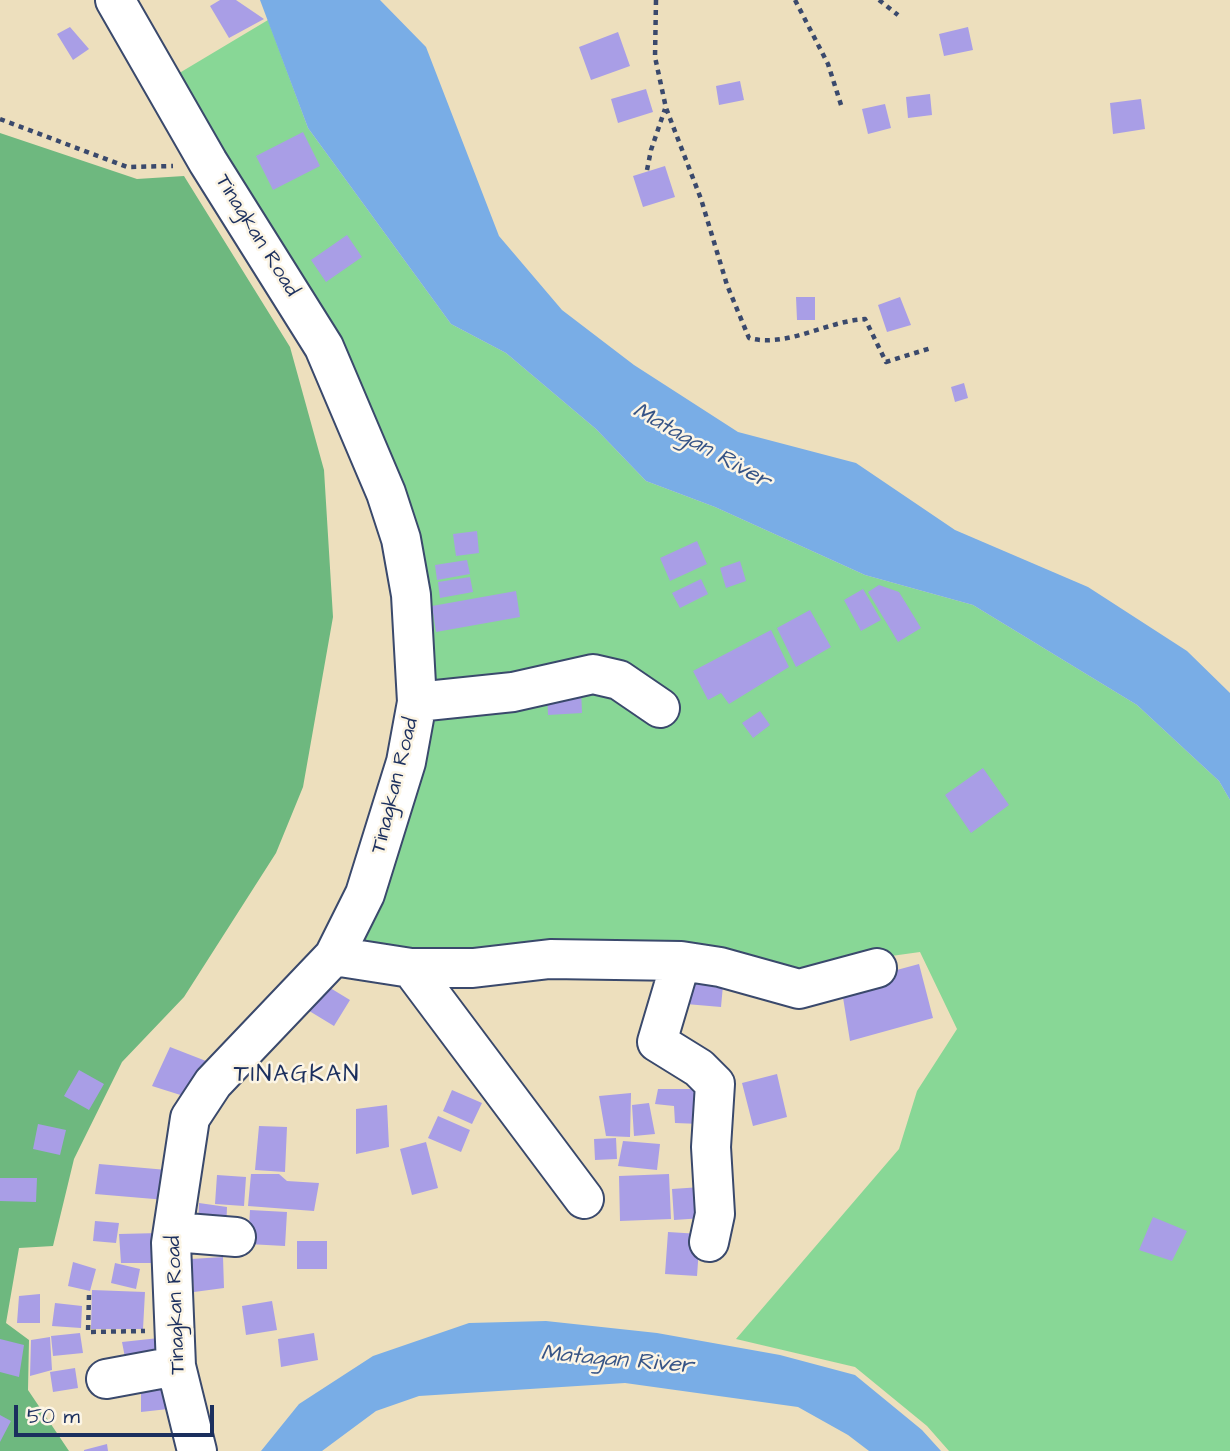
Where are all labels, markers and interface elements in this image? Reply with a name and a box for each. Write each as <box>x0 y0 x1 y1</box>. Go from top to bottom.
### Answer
street label: Tinagkan Road <box>208 170 304 302</box>
water label: Matagan River <box>627 398 775 496</box>
street label: Tinagkan Road <box>367 716 425 856</box>
district label: TINAGKAN <box>235 1062 359 1090</box>
street label: Tinagkan Road <box>162 1235 192 1375</box>
water label: Matagan River <box>540 1341 694 1381</box>
scale bar <box>18 1392 217 1436</box>
text: 50 m <box>27 1402 80 1431</box>

